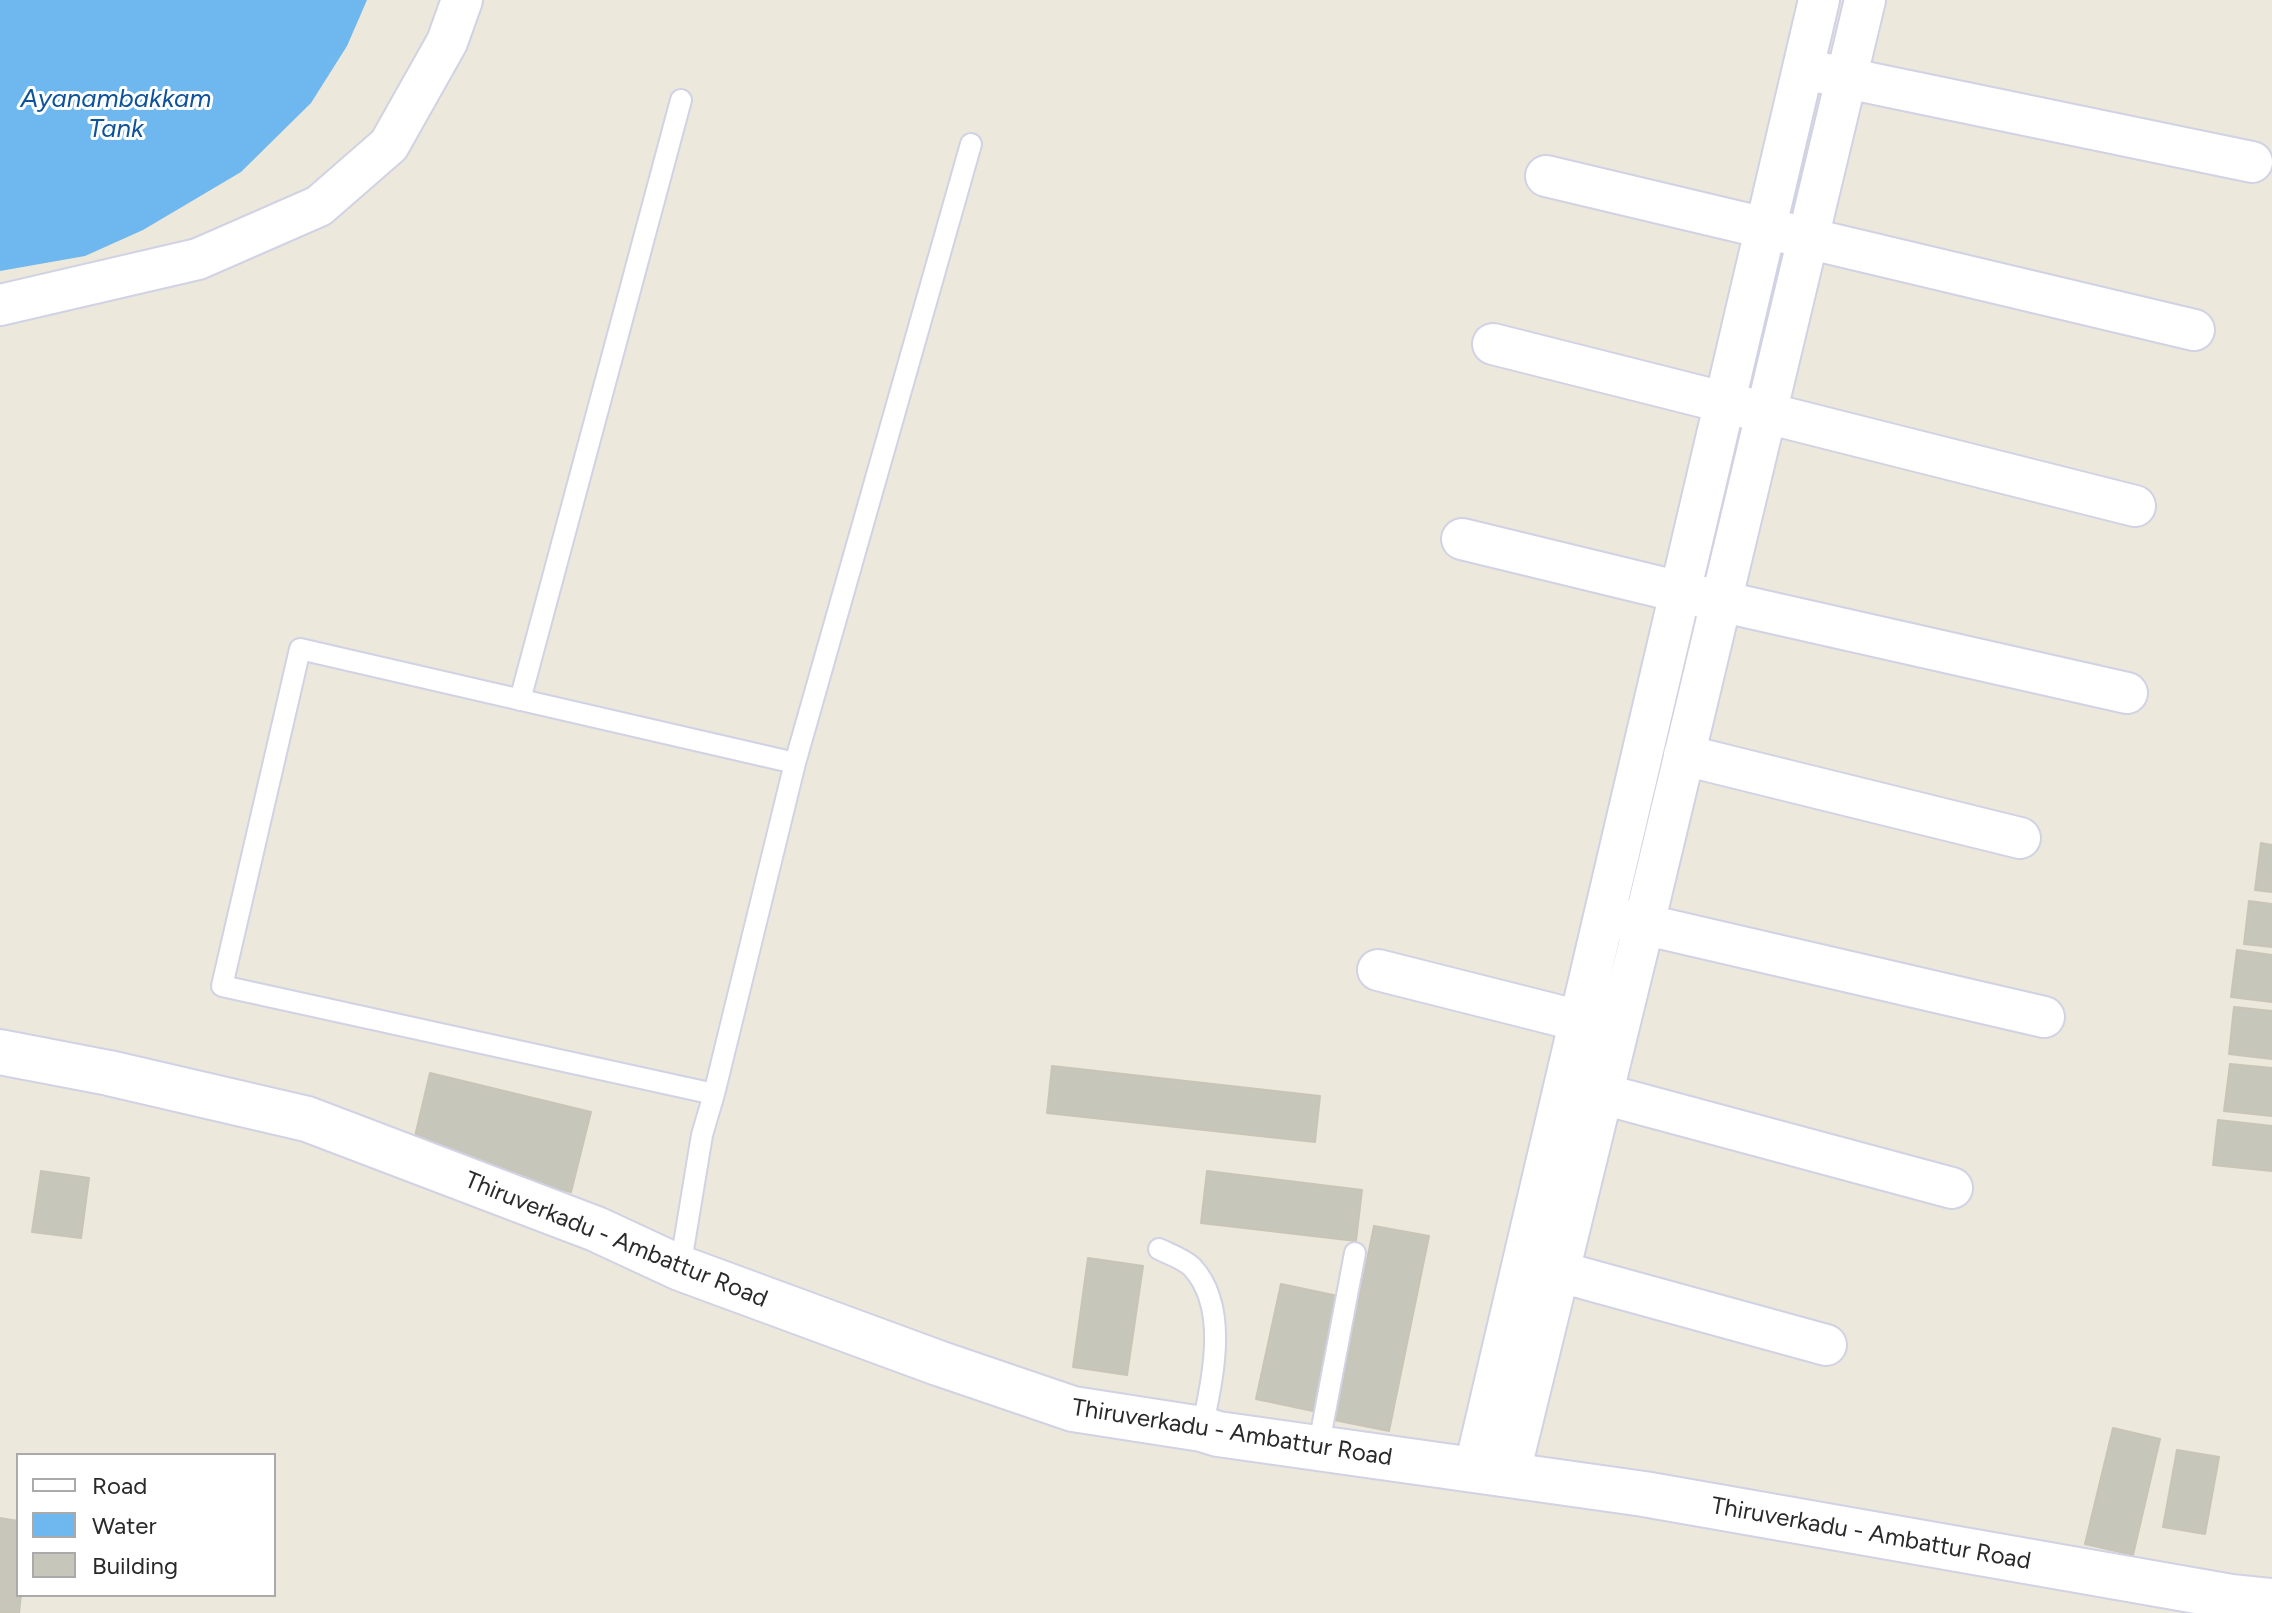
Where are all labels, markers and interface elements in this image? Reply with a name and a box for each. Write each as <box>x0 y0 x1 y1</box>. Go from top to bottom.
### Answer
water label: Ayanambakkam Tank <box>21 83 211 144</box>
street label: Thiruverkadu - Ambattur Road <box>460 1166 772 1314</box>
street label: Thiruverkadu - Ambattur Road <box>1070 1393 1394 1473</box>
legend <box>16 1453 276 1597</box>
text: Road <box>92 1471 147 1500</box>
street label: Thiruverkadu - Ambattur Road <box>1709 1492 2033 1576</box>
text: Water <box>92 1511 157 1540</box>
text: Building <box>92 1551 178 1580</box>

